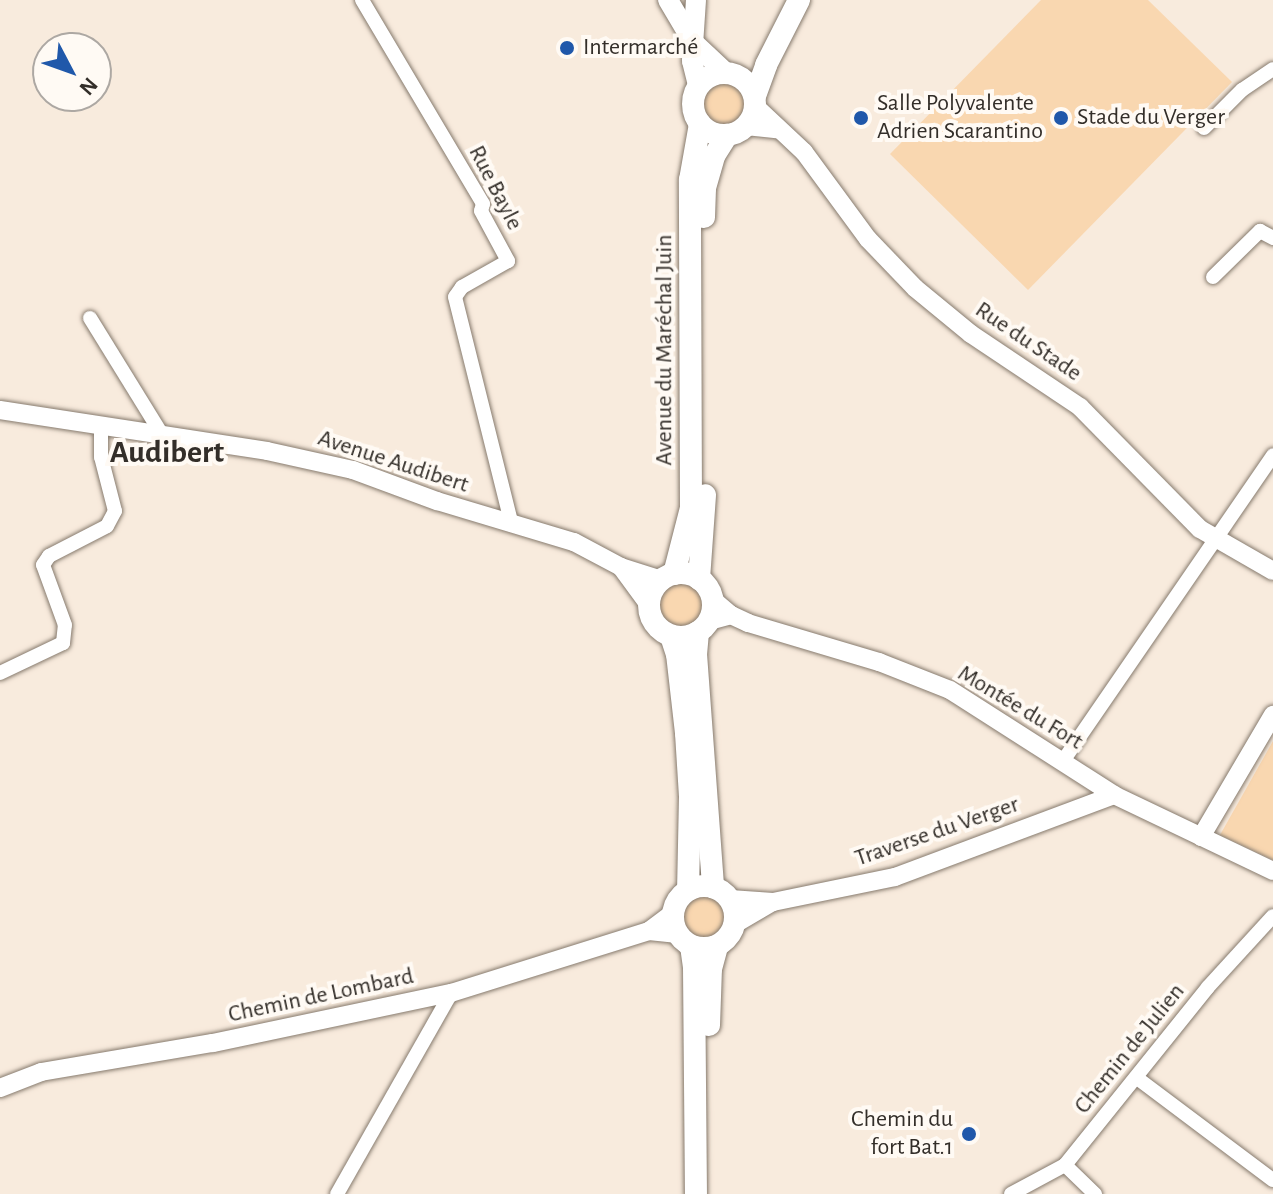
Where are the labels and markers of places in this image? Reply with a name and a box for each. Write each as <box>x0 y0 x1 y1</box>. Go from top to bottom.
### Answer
place label: Intermarché <box>583 34 698 62</box>
marker: Intermarché <box>558 39 576 57</box>
place label: Salle Polyvalente Adrien Scarantino <box>877 90 1043 146</box>
place label: Stade du Verger <box>1077 104 1225 132</box>
marker: Salle Polyvalente Adrien Scarantino <box>852 109 870 127</box>
marker: Stade du Verger <box>1052 109 1070 127</box>
place label: Chemin du fort Bat.1 <box>851 1106 953 1162</box>
marker: Chemin du fort Bat.1 <box>960 1125 978 1143</box>

